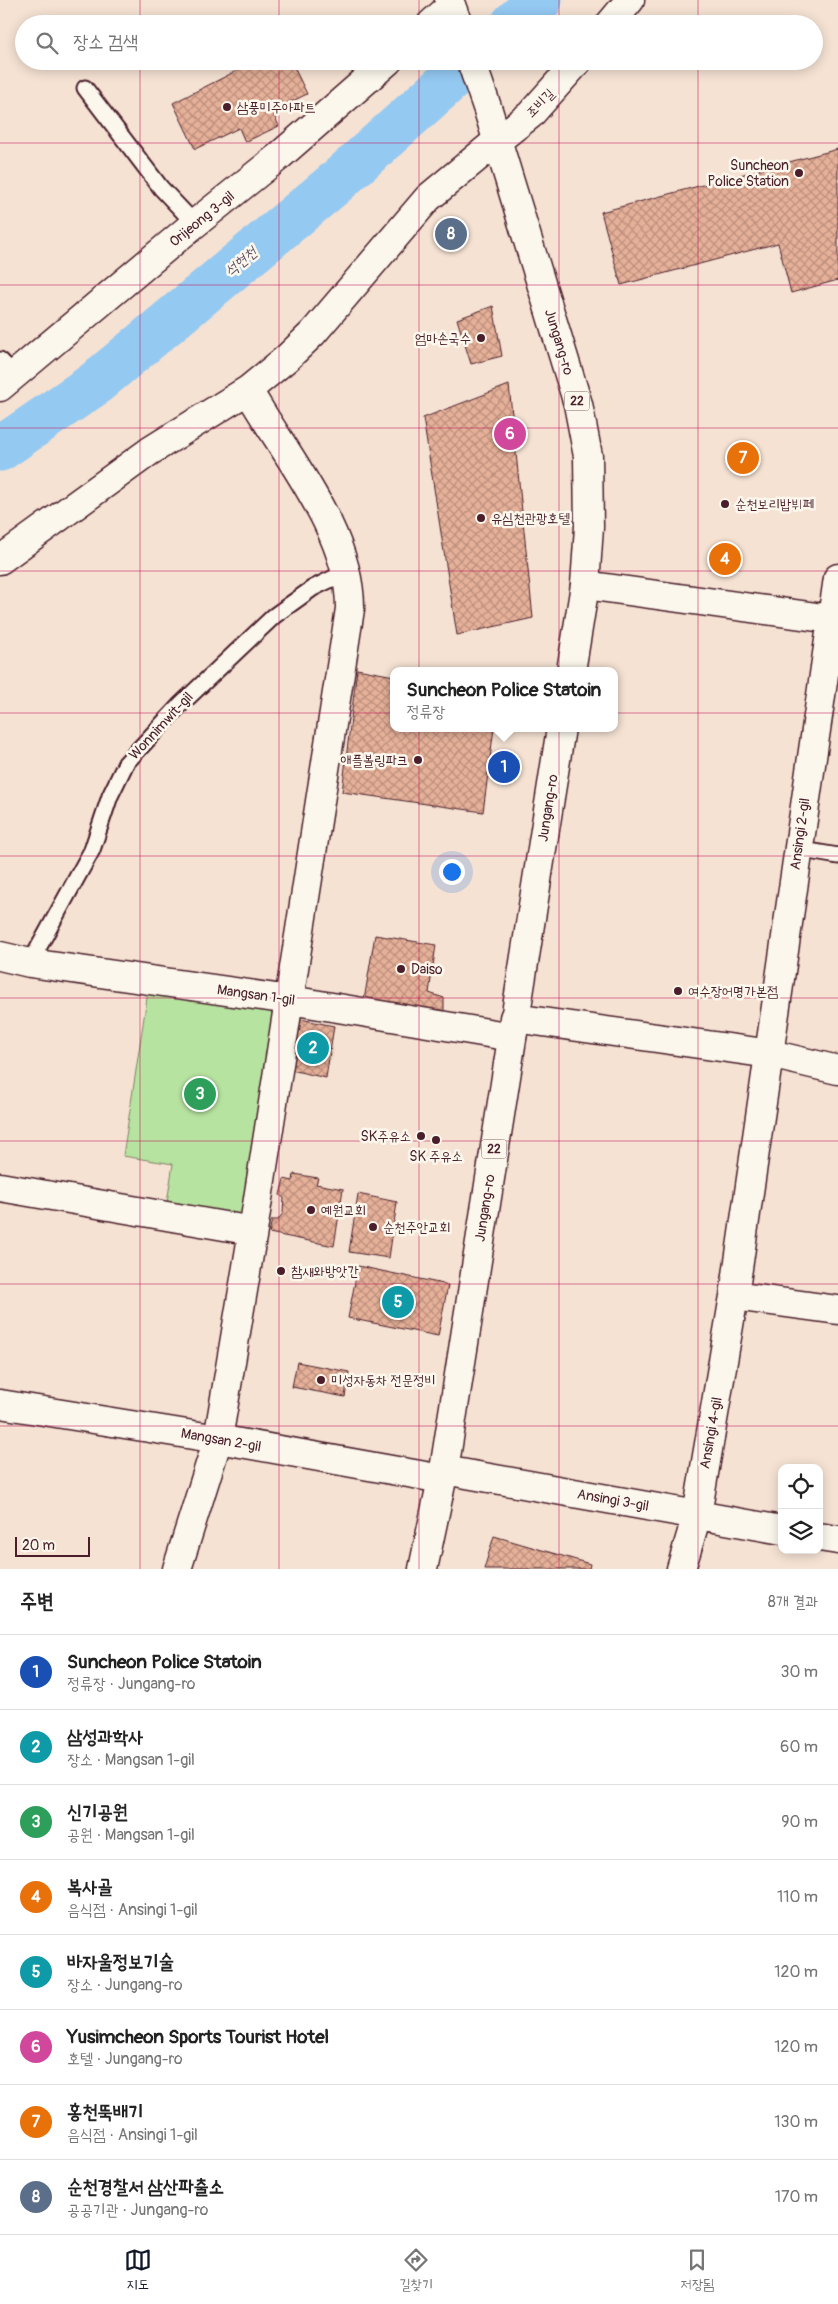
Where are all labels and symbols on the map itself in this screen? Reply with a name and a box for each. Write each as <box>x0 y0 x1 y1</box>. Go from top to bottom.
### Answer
street label: 조비길 <box>522 85 558 121</box>
place label: 삼풍미주아파트 <box>237 99 316 116</box>
marker: 삼풍미주아파트 <box>221 101 233 113</box>
place label: Suncheon Police Station <box>708 157 789 190</box>
marker: Suncheon Police Station <box>793 167 805 179</box>
street label: Orijeong 3-gil <box>166 188 238 250</box>
pin: 8 <box>435 215 467 253</box>
water label: 석현천 <box>221 242 262 281</box>
street label: Jungang-ro <box>541 307 577 377</box>
place label: 엄마손국수 <box>415 330 471 347</box>
marker: 엄마손국수 <box>475 332 487 344</box>
road number: 22 <box>564 392 590 411</box>
pin: 6 <box>494 415 526 453</box>
pin: 7 <box>727 439 759 477</box>
place label: 순천보리밥뷔페 <box>735 496 814 513</box>
marker: 순천보리밥뷔페 <box>719 498 731 510</box>
place label: 유심천관광호텔 <box>491 510 571 527</box>
marker: 유심천관광호텔 <box>475 512 487 524</box>
pin: 4 <box>709 540 741 578</box>
street label: Wonnimwit-gil <box>125 689 197 763</box>
pin: 1 <box>488 748 520 786</box>
place label: 애플볼링파크 <box>340 752 408 769</box>
marker: 애플볼링파크 <box>412 754 424 766</box>
street label: Jungang-ro <box>534 773 562 843</box>
street label: Ansingi 2-gil <box>787 797 813 871</box>
your location <box>439 859 465 885</box>
place label: Daiso <box>411 961 443 978</box>
marker: Daiso <box>395 963 407 975</box>
street label: Mangsan 1-gil <box>216 981 296 1009</box>
place label: 여수장어명가본점 <box>688 983 778 1000</box>
marker: 여수장어명가본점 <box>672 985 684 997</box>
pin: 2 <box>297 1029 329 1067</box>
pin: 3 <box>184 1075 216 1113</box>
place label: SK주유소 <box>361 1128 411 1145</box>
marker: SK주유소 <box>415 1130 427 1142</box>
marker: SK 주유소 <box>430 1134 442 1146</box>
road number: 22 <box>482 1140 506 1158</box>
place label: SK 주유소 <box>409 1148 463 1165</box>
street label: Jungang-ro <box>471 1173 499 1243</box>
place label: 예원교회 <box>321 1202 366 1219</box>
marker: 예원교회 <box>305 1204 317 1216</box>
place label: 순천주안교회 <box>383 1219 451 1236</box>
marker: 순천주안교회 <box>367 1221 379 1233</box>
place label: 참새와방앗간 <box>291 1263 359 1280</box>
marker: 참새와방앗간 <box>275 1265 287 1277</box>
pin: 5 <box>382 1283 414 1321</box>
place label: 미성자동차 전문정비 <box>331 1372 435 1389</box>
marker: 미성자동차 전문정비 <box>315 1374 327 1386</box>
street label: Ansingi 4-gil <box>696 1396 726 1470</box>
street label: Mangsan 2-gil <box>180 1425 262 1455</box>
street label: Ansingi 3-gil <box>576 1485 650 1515</box>
scale bar <box>15 1534 90 1557</box>

